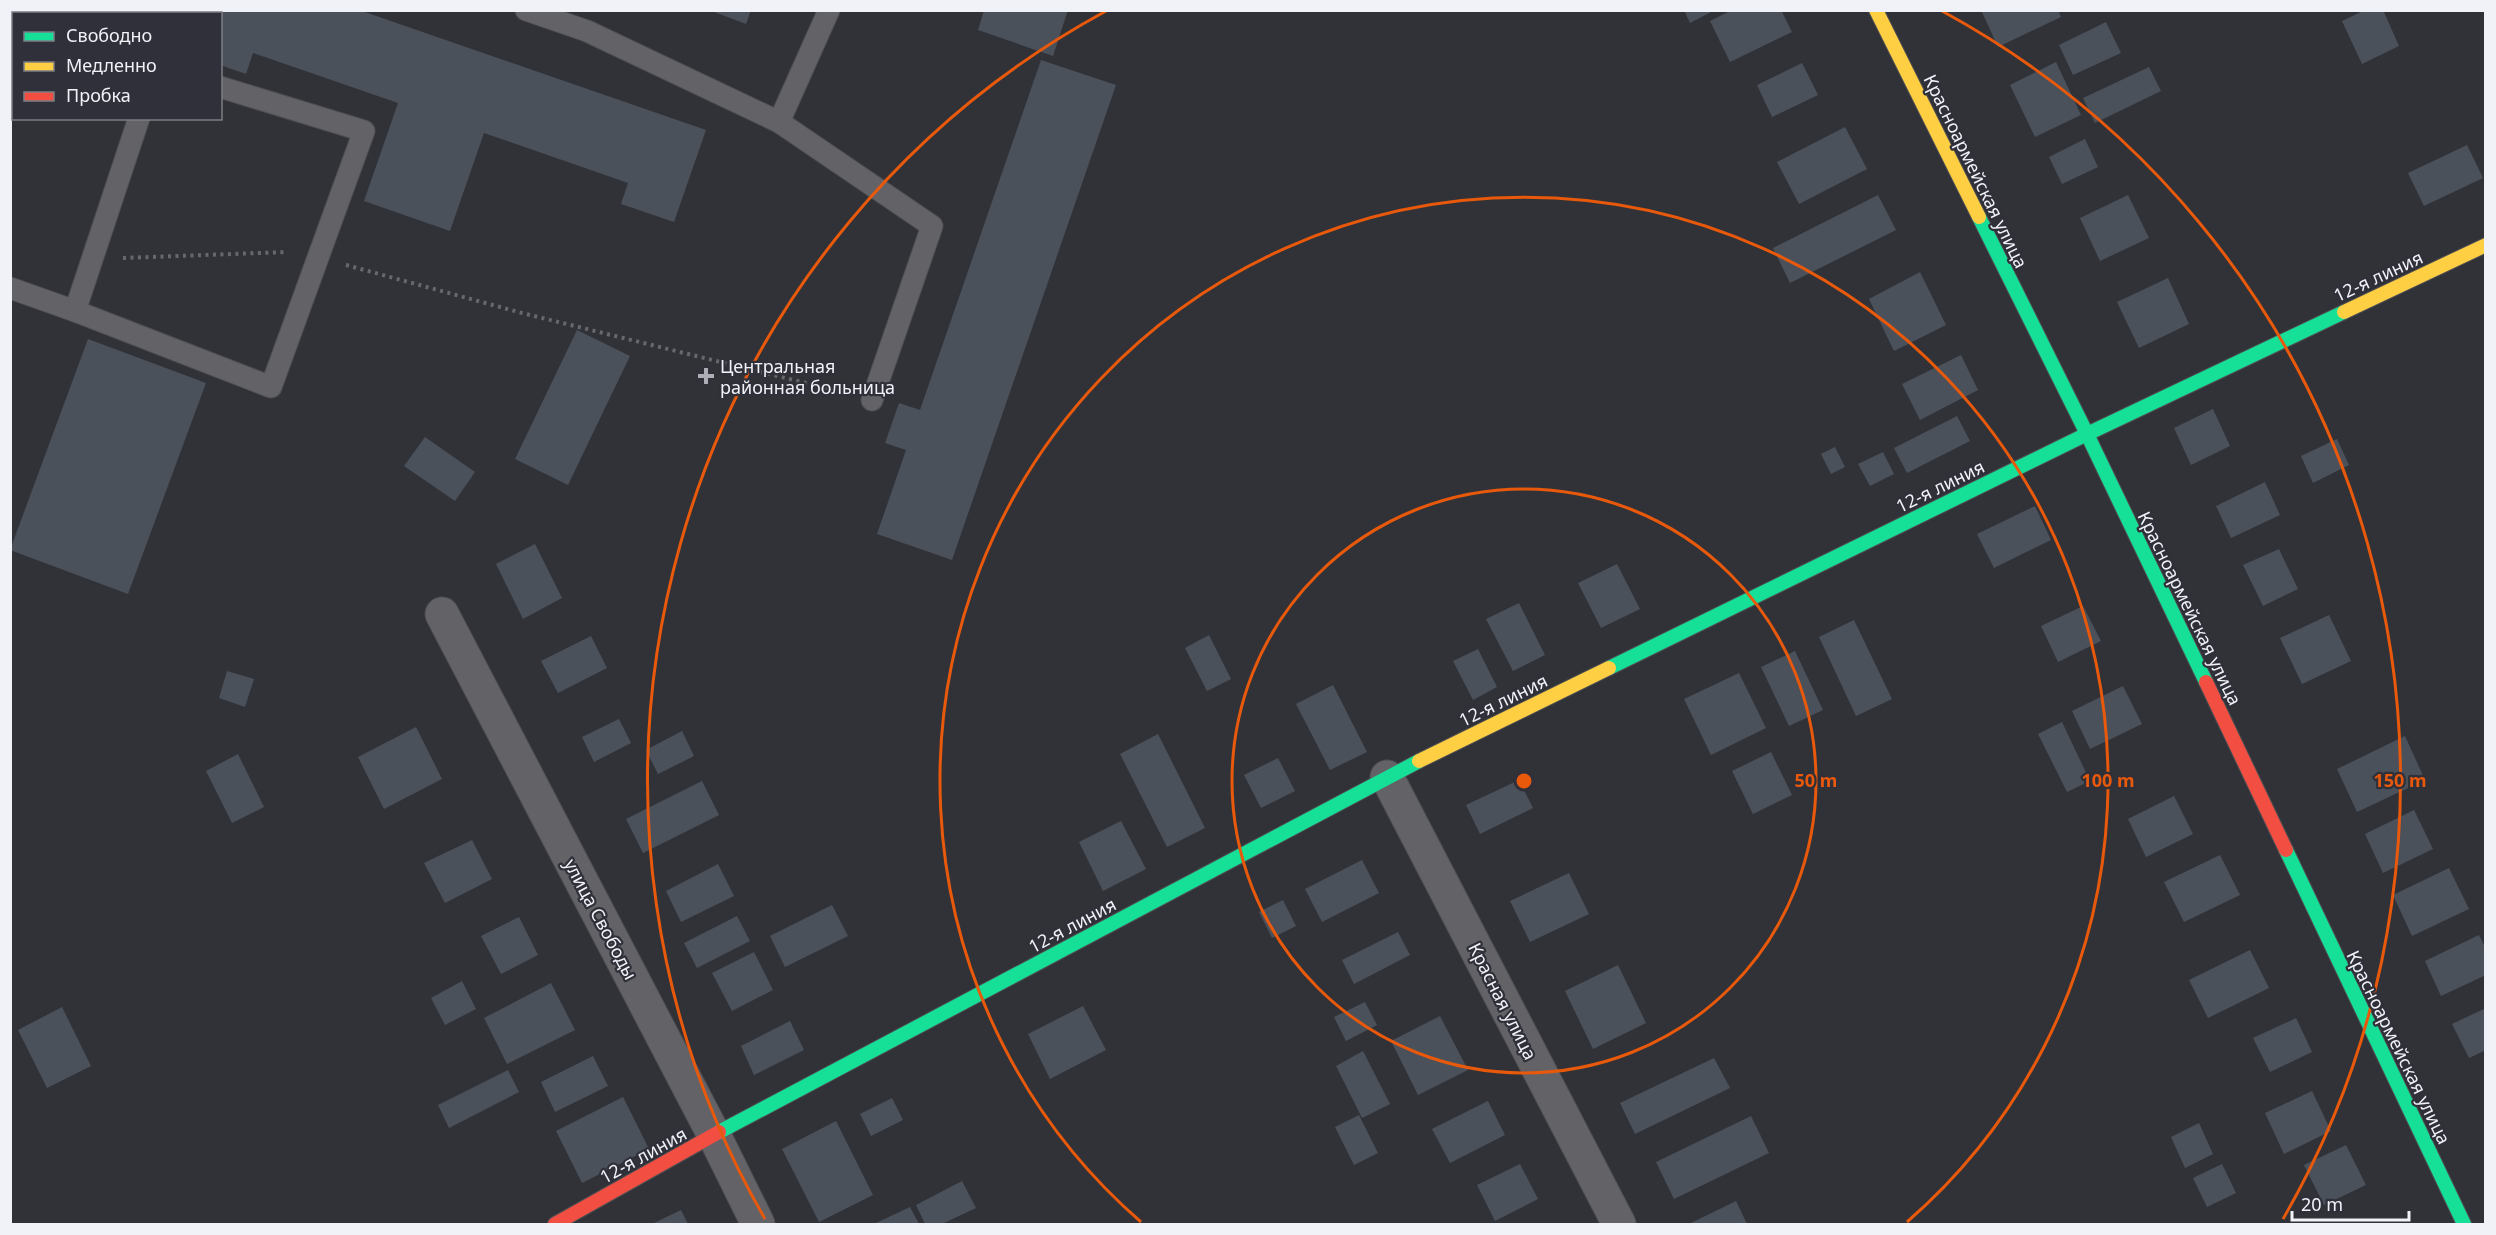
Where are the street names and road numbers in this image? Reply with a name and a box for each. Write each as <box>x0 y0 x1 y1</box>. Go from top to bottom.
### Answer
street label: Красноармейская улица <box>1919 70 2033 272</box>
street label: 12-я линия <box>2330 245 2426 307</box>
street label: 12-я линия <box>1892 454 1988 518</box>
street label: Красноармейская улица <box>2133 507 2247 709</box>
street label: 12-я линия <box>1455 668 1551 732</box>
street label: улица Свободы <box>559 854 643 984</box>
street label: 12-я линия <box>1024 892 1120 958</box>
street label: Красная улица <box>1463 938 1543 1064</box>
street label: Красноармейская улица <box>2342 946 2456 1148</box>
street label: 12-я линия <box>595 1121 691 1189</box>

